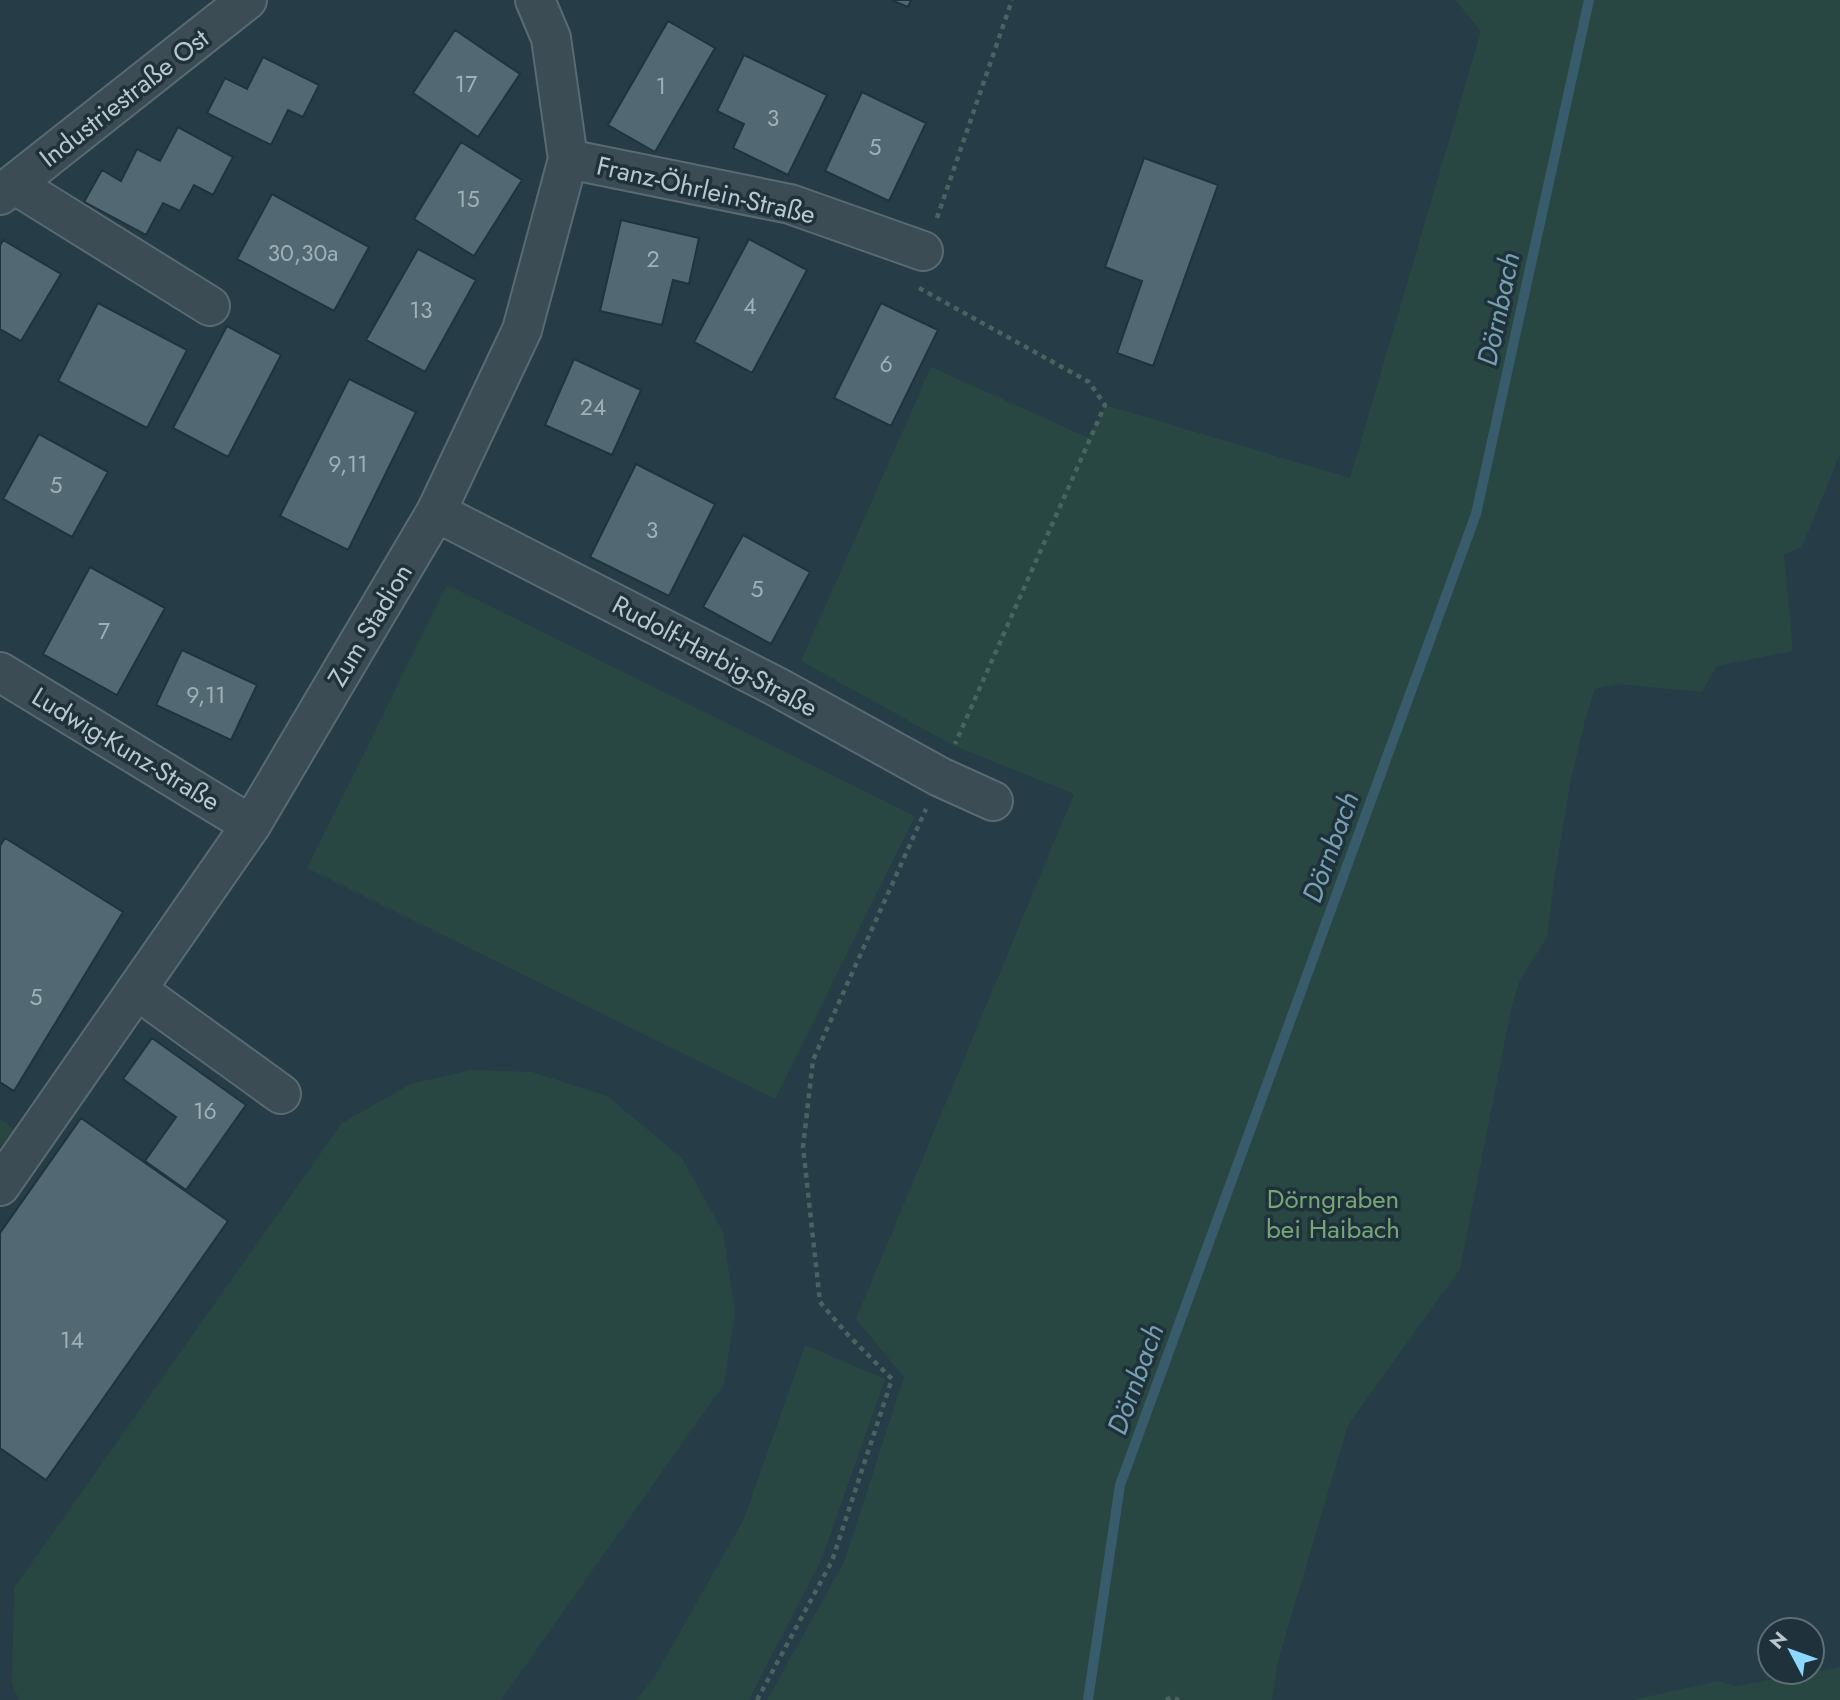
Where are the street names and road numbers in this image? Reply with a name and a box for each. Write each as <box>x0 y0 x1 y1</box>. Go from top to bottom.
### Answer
street label: Industriestraße Ost <box>31 19 217 176</box>
street label: Franz-Öhrlein-Straße <box>593 146 819 234</box>
street label: Zum Stadion <box>318 556 422 694</box>
street label: Rudolf-Harbig-Straße <box>605 586 825 726</box>
street label: Ludwig-Kunz-Straße <box>25 678 227 820</box>

